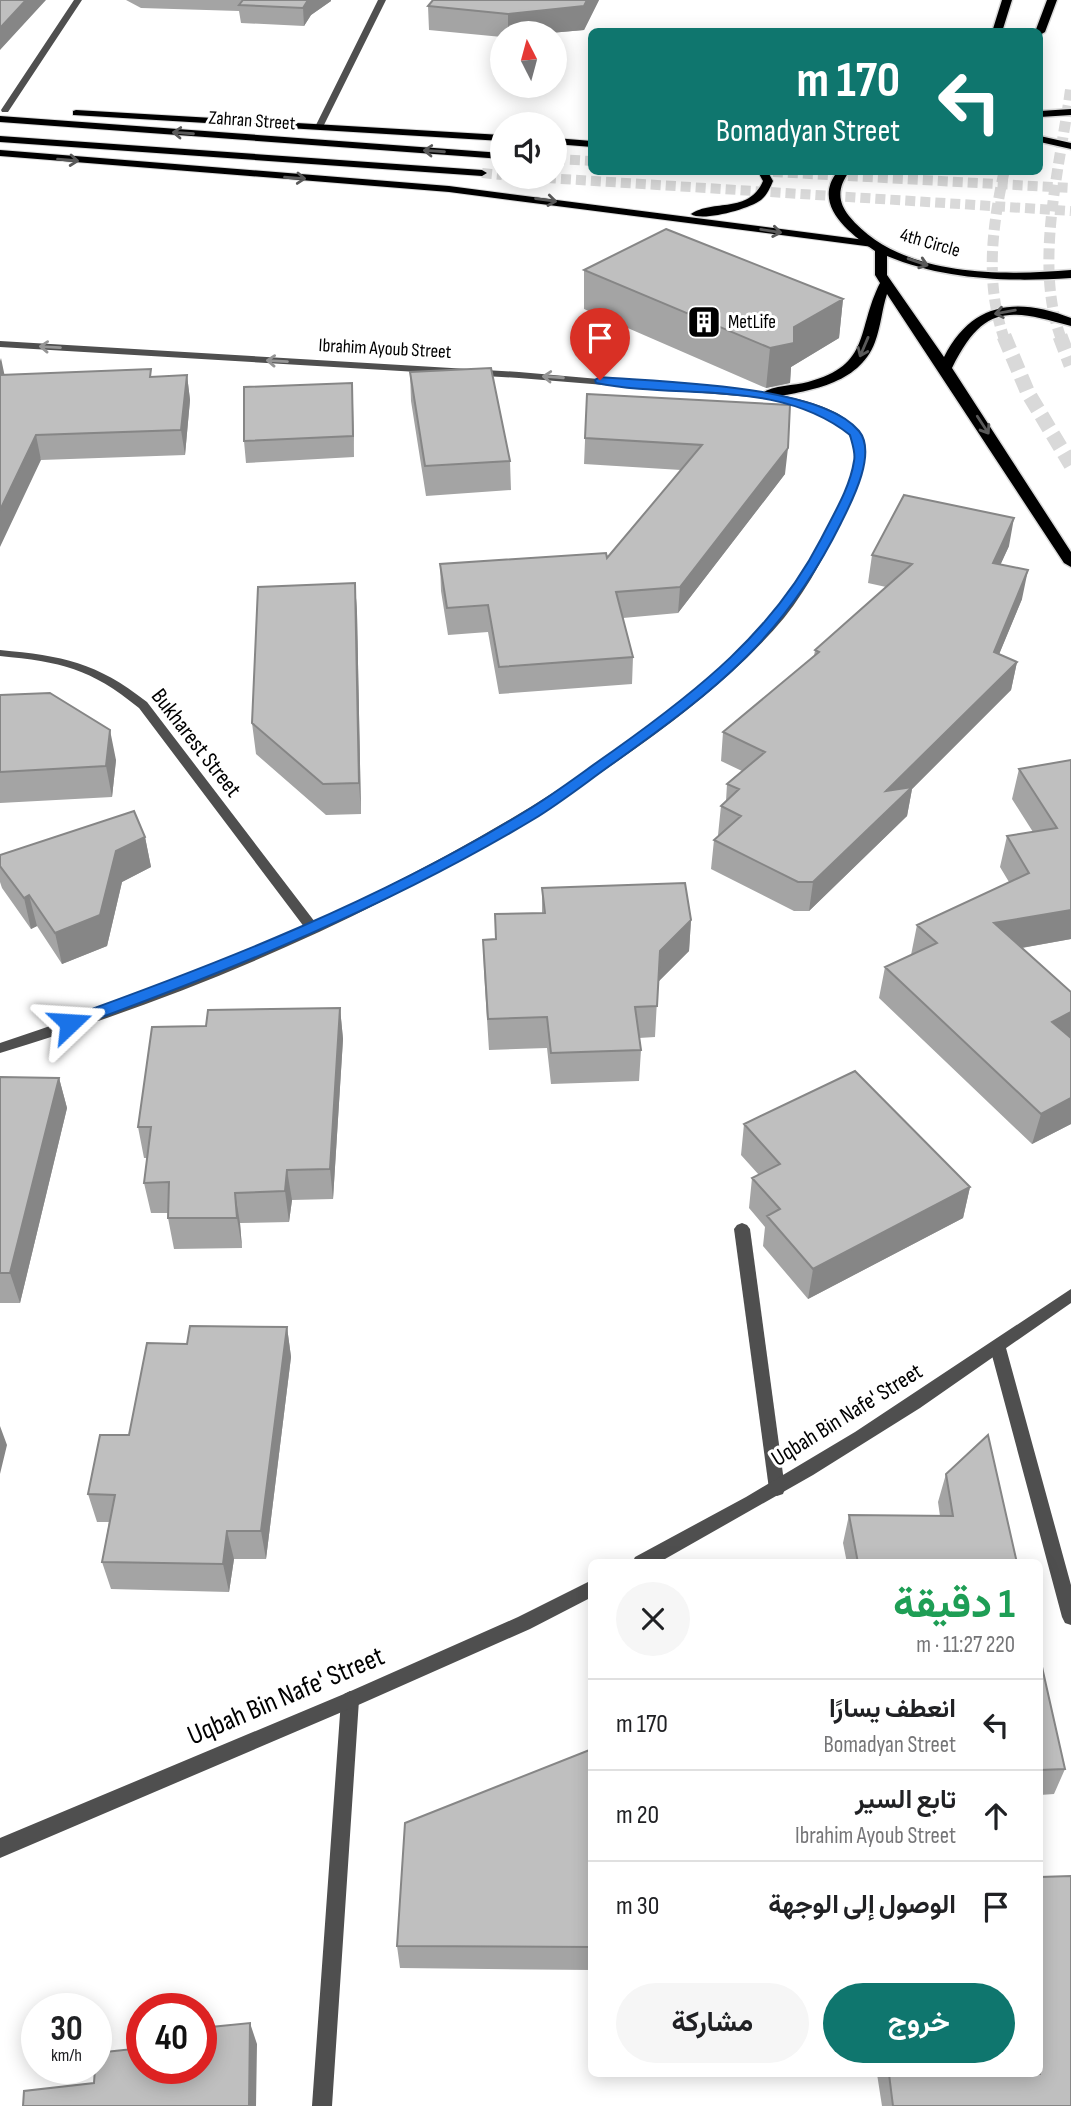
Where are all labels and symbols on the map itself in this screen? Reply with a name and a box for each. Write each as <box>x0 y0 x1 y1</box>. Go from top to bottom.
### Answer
north arrow <box>490 21 567 98</box>
street label: Zahran Street <box>208 107 296 136</box>
one-way arrow <box>172 126 195 139</box>
one-way arrow <box>423 144 446 157</box>
one-way arrow <box>56 154 79 167</box>
one-way arrow <box>283 172 305 185</box>
one-way arrow <box>534 193 557 206</box>
street label: 4th Circle <box>897 223 963 263</box>
one-way arrow <box>759 225 782 238</box>
one-way arrow <box>907 257 929 269</box>
building icon: MetLife <box>685 303 723 341</box>
one-way arrow <box>994 306 1017 319</box>
pin <box>570 308 630 380</box>
place label: MetLife <box>728 311 776 334</box>
street label: Ibrahim Ayoub Street <box>318 334 452 364</box>
one-way arrow <box>857 336 870 357</box>
one-way arrow <box>39 340 62 353</box>
one-way arrow <box>266 354 289 367</box>
one-way arrow <box>542 370 565 383</box>
one-way arrow <box>976 415 990 434</box>
street label: Bukharest Street <box>145 683 247 803</box>
position arrow <box>33 986 107 1060</box>
street label: Uqbah Bin Nafe' Street <box>766 1357 928 1473</box>
street label: Uqbah Bin Nafe' Street <box>183 1640 389 1752</box>
speed limit sign: 40 <box>126 1993 217 2084</box>

